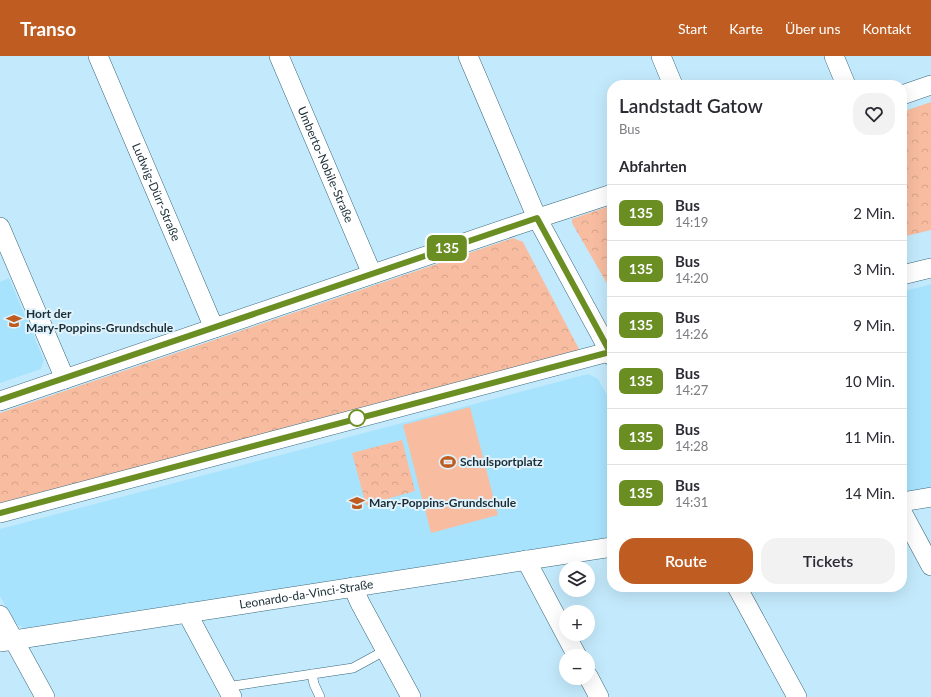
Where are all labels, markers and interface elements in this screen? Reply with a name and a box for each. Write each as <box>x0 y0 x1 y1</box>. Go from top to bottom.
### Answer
text: Transo <box>20 17 76 40</box>
text: Start <box>678 20 707 37</box>
text: Karte <box>729 20 763 37</box>
text: Über uns <box>785 20 840 37</box>
text: Kontakt <box>862 20 911 37</box>
button: heart <box>853 93 895 135</box>
text: Landstadt Gatow <box>619 94 763 117</box>
street label: Umberto-Nobile-Straße <box>294 104 357 225</box>
text: Bus <box>619 121 640 137</box>
street label: Ludwig-Dürr-Straße <box>129 141 184 243</box>
text: Abfahrten <box>619 157 687 175</box>
text: Bus <box>675 196 700 214</box>
text: 135 <box>629 204 653 221</box>
text: 2 Min. <box>853 204 895 222</box>
text: 14:19 <box>675 214 708 230</box>
line badge: 135 <box>424 235 470 261</box>
text: 135 <box>435 239 459 256</box>
text: Bus <box>675 252 700 270</box>
text: 135 <box>629 260 653 277</box>
text: 3 Min. <box>853 260 895 278</box>
text: 14:20 <box>675 270 708 286</box>
place label: Hort der Mary-Poppins-Grundschule <box>26 306 174 335</box>
text: Bus <box>675 308 700 326</box>
school or university icon: Hort der Mary-Poppins-Grundschule <box>5 312 23 330</box>
text: 135 <box>629 316 653 333</box>
text: 9 Min. <box>853 316 895 334</box>
text: 14:26 <box>675 326 708 342</box>
text: Bus <box>675 364 700 382</box>
text: 135 <box>629 372 653 389</box>
text: 10 Min. <box>844 372 895 390</box>
text: 14:27 <box>675 382 708 398</box>
unlabelled marker <box>348 409 366 427</box>
text: Bus <box>675 420 700 438</box>
text: 135 <box>629 428 653 445</box>
text: 11 Min. <box>844 428 895 446</box>
text: 14:28 <box>675 438 708 454</box>
sports icon: Schulsportplatz <box>439 453 457 471</box>
place label: Schulsportplatz <box>460 454 543 469</box>
text: Bus <box>675 476 700 494</box>
text: 135 <box>629 484 653 501</box>
text: 14 Min. <box>844 484 895 502</box>
school or university icon: Mary-Poppins-Grundschule <box>348 494 366 512</box>
text: 14:31 <box>675 494 708 510</box>
place label: Mary-Poppins-Grundschule <box>369 495 517 510</box>
button: Route <box>619 538 753 584</box>
button: Tickets <box>761 538 895 584</box>
map controls <box>559 561 595 685</box>
button: layers <box>559 561 595 597</box>
street label: Leonardo-da-Vinci-Straße <box>238 576 374 612</box>
button: + <box>559 605 595 641</box>
button: − <box>559 649 595 685</box>

